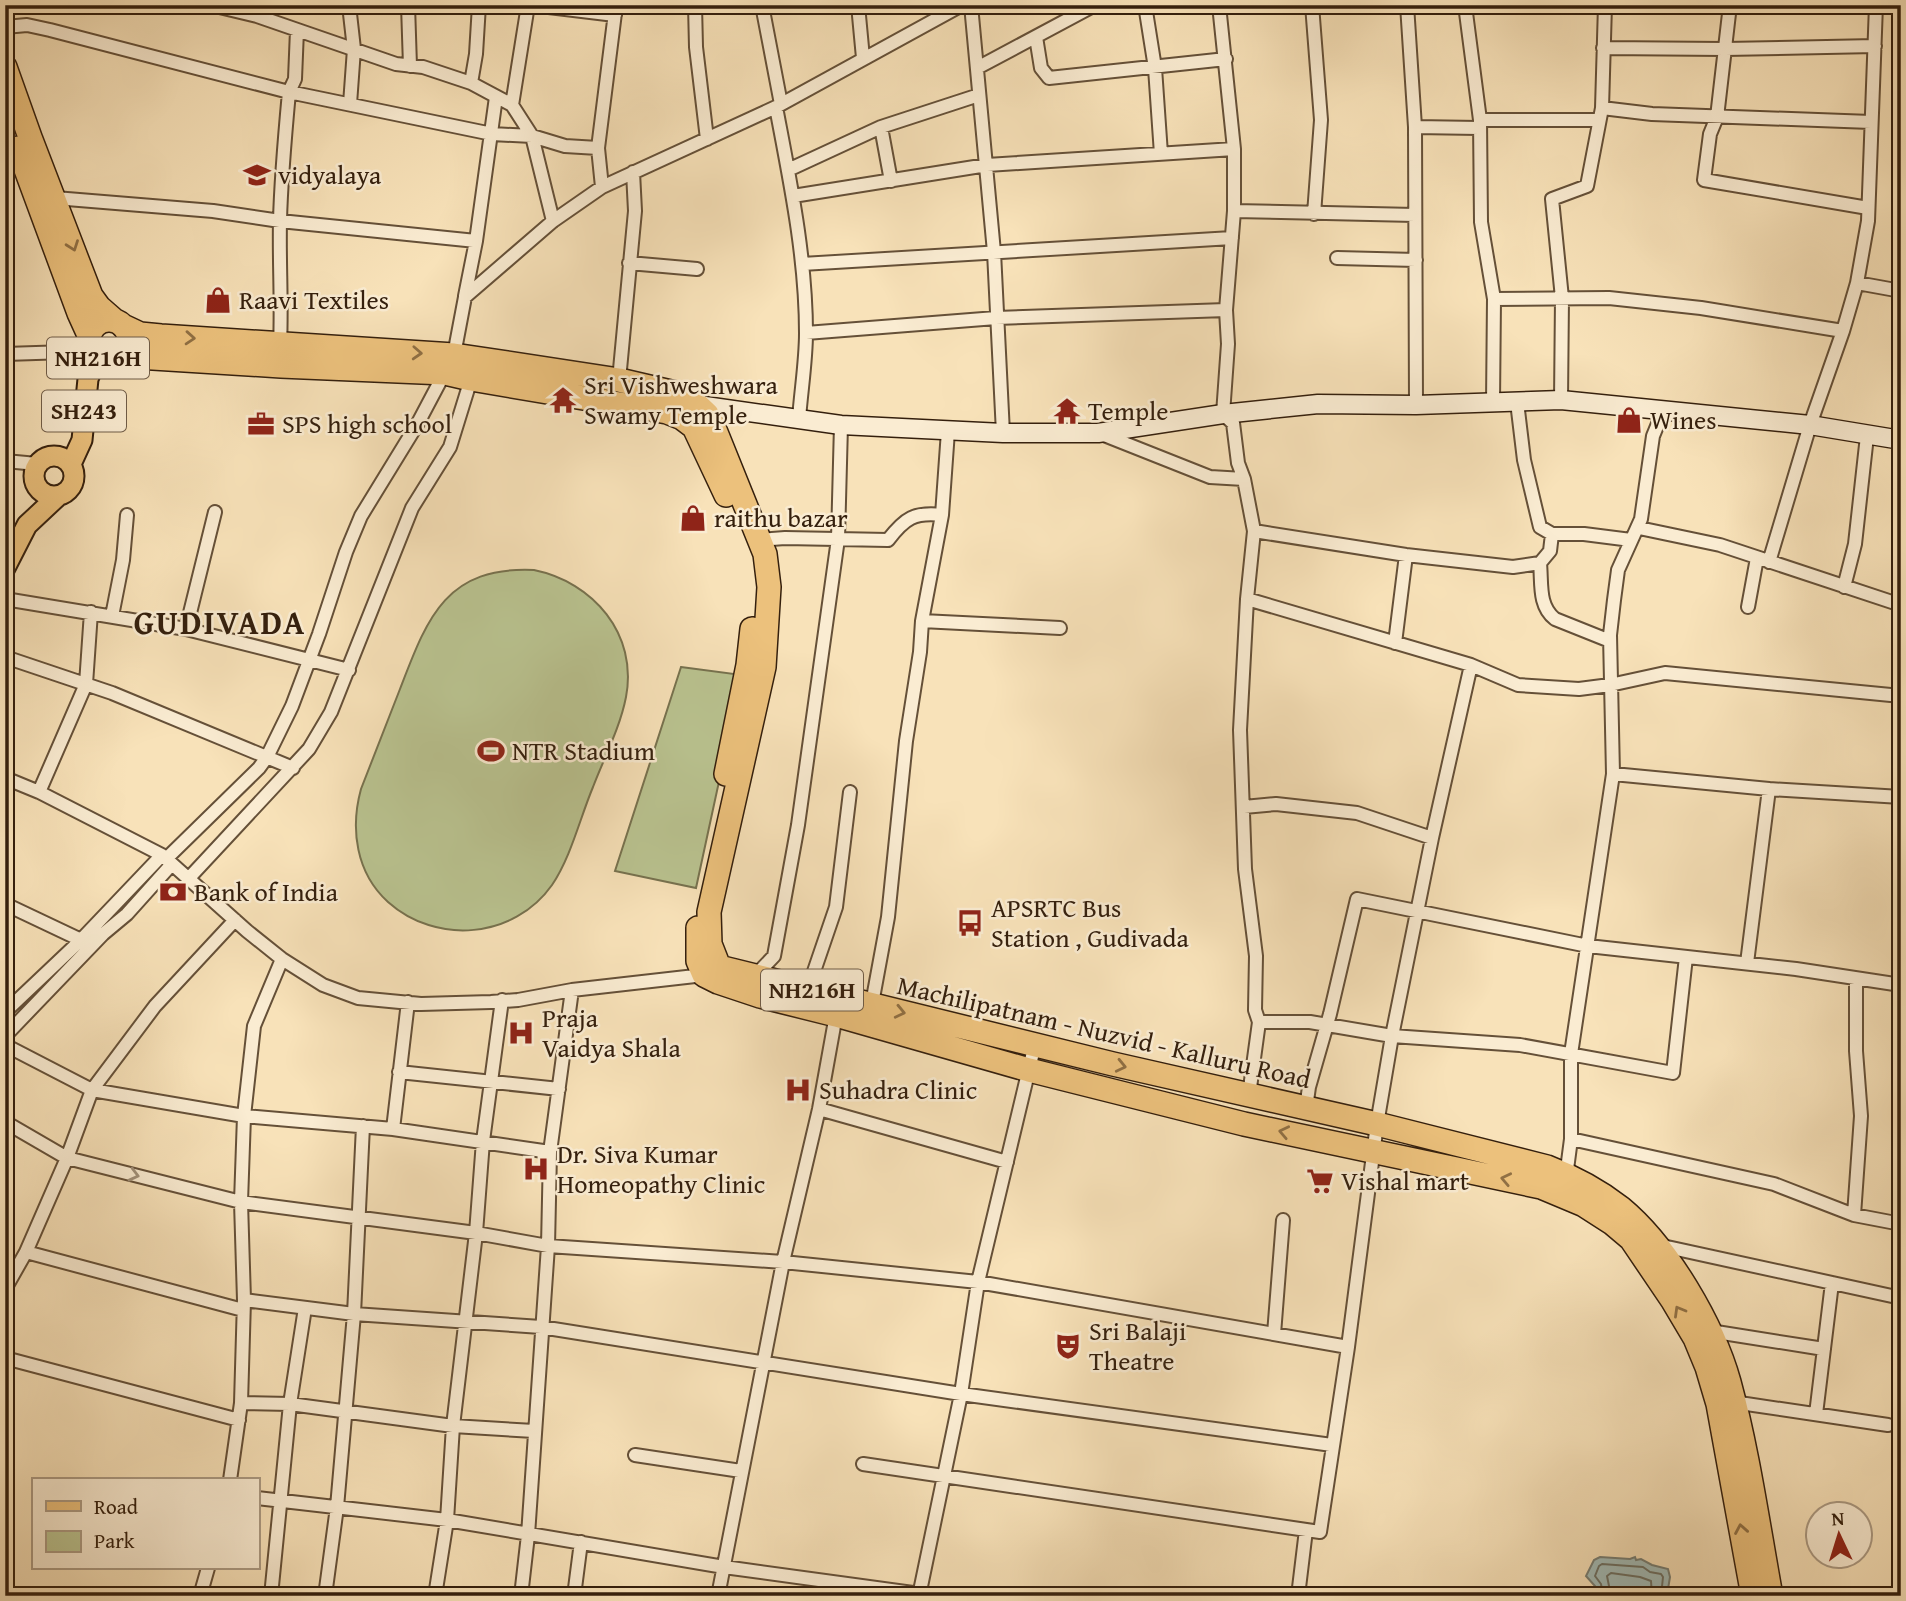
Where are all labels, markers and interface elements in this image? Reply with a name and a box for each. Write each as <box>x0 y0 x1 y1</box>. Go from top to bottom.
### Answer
place label: vidyalaya <box>278 155 382 194</box>
school or university icon: vidyalaya <box>242 160 272 190</box>
one-way arrow <box>64 239 78 251</box>
place label: Raavi Textiles <box>239 280 389 319</box>
shop icon: Raavi Textiles <box>203 285 233 315</box>
one-way arrow <box>185 330 196 345</box>
road number: NH216H <box>47 338 149 379</box>
one-way arrow <box>412 345 423 360</box>
place label: Sri Vishweshwara Swamy Temple <box>584 365 779 434</box>
temple icon: Sri Vishweshwara Swamy Temple <box>548 385 578 415</box>
road number: SH243 <box>42 390 126 432</box>
place label: Temple <box>1088 391 1169 430</box>
temple icon: Temple <box>1052 396 1082 426</box>
place label: Wines <box>1650 400 1717 439</box>
place label: SPS high school <box>282 404 452 443</box>
shop icon: Wines <box>1614 405 1644 435</box>
office icon: SPS high school <box>246 409 276 439</box>
place label: raithu bazar <box>714 498 848 537</box>
shop icon: raithu bazar <box>678 503 708 533</box>
district label: GUDIVADA <box>134 598 306 646</box>
place label: NTR Stadium <box>512 731 655 770</box>
sports icon: NTR Stadium <box>476 736 506 766</box>
place label: Bank of India <box>194 872 339 911</box>
bank icon: Bank of India <box>158 877 188 907</box>
place label: APSRTC Bus Station , Gudivada <box>991 888 1189 957</box>
bus stop icon: APSRTC Bus Station , Gudivada <box>955 908 985 938</box>
street label: Machilipatnam - Nuzvid - Kalluru Road <box>893 965 1315 1098</box>
road number: NH216H <box>761 970 863 1010</box>
place label: Praja Vaidya Shala <box>542 998 681 1067</box>
one-way arrow <box>894 1004 906 1018</box>
hospital icon: Praja Vaidya Shala <box>506 1018 536 1048</box>
one-way arrow <box>1115 1058 1127 1073</box>
place label: Suhadra Clinic <box>819 1070 977 1109</box>
hospital icon: Suhadra Clinic <box>783 1075 813 1105</box>
one-way arrow <box>1278 1125 1290 1140</box>
place label: Dr. Siva Kumar Homeopathy Clinic <box>557 1134 765 1203</box>
hospital icon: Dr. Siva Kumar Homeopathy Clinic <box>521 1154 551 1184</box>
place label: Vishal mart <box>1341 1161 1469 1200</box>
supermarket icon: Vishal mart <box>1305 1166 1335 1196</box>
one-way arrow <box>127 1167 139 1181</box>
one-way arrow <box>1500 1173 1512 1188</box>
one-way arrow <box>1675 1306 1688 1319</box>
place label: Sri Balaji Theatre <box>1089 1311 1186 1380</box>
theatre icon: Sri Balaji Theatre <box>1053 1331 1083 1361</box>
legend <box>32 1478 259 1570</box>
text: Road <box>94 1491 139 1522</box>
north arrow <box>1804 1500 1874 1570</box>
text: N <box>1831 1504 1845 1532</box>
one-way arrow <box>1734 1523 1749 1535</box>
text: Park <box>94 1525 135 1556</box>

